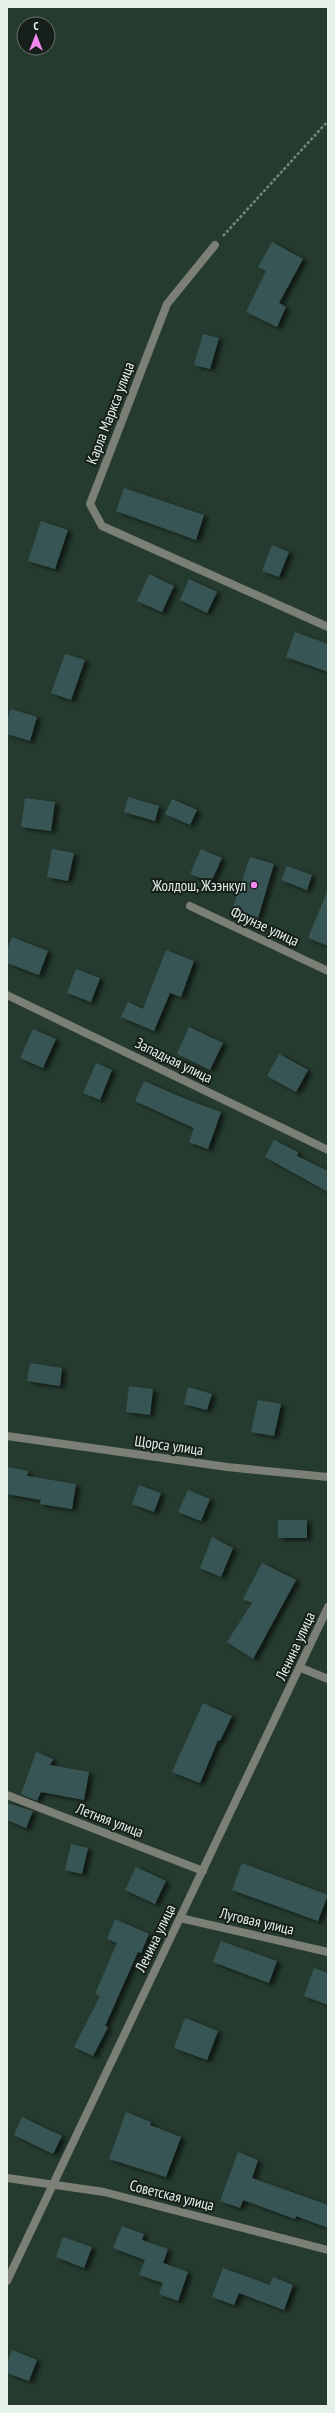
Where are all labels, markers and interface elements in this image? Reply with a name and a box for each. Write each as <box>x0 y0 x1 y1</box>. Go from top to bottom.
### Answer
north arrow <box>16 16 56 56</box>
text: С <box>33 19 39 33</box>
street label: Карла Маркса улица <box>82 359 138 467</box>
place label: Жолдош, Жээнкул <box>151 876 246 895</box>
marker: Жолдош, Жээнкул <box>249 880 259 890</box>
street label: Фрунзе улица <box>228 902 302 950</box>
street label: Западная улица <box>132 1033 216 1087</box>
street label: Щорса улица <box>133 1431 205 1459</box>
street label: Ленина улица <box>270 1609 319 1684</box>
street label: Летняя улица <box>73 1798 146 1842</box>
street label: Ленина улица <box>130 1901 180 1976</box>
street label: Луговая улица <box>217 1903 296 1939</box>
street label: Советская улица <box>128 2175 216 2215</box>

